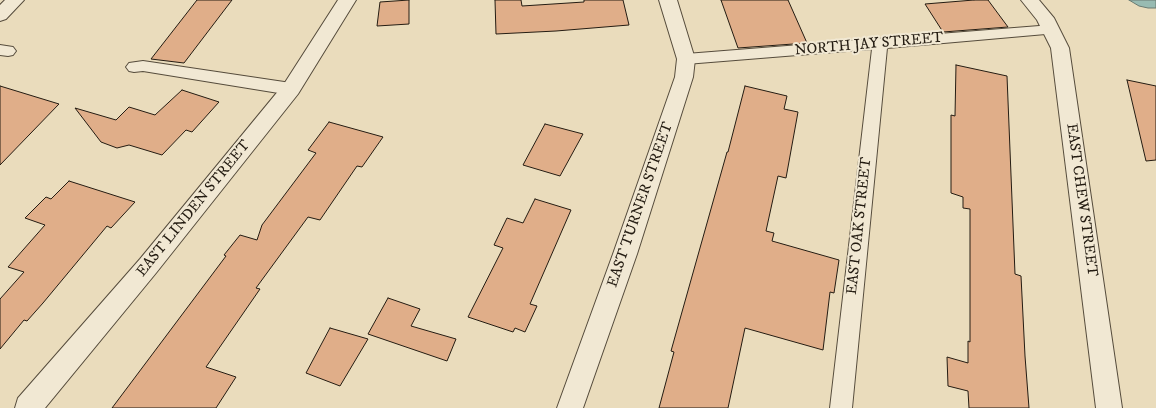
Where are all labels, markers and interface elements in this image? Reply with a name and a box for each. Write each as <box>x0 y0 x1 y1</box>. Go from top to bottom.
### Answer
street label: NORTH JAY STREET <box>794 30 944 60</box>
street label: EAST TURNER STREET <box>604 120 678 290</box>
street label: EAST CHEW STREET <box>1061 122 1101 278</box>
street label: EAST LINDEN STREET <box>133 137 255 281</box>
street label: EAST OAK STREET <box>844 156 876 296</box>

